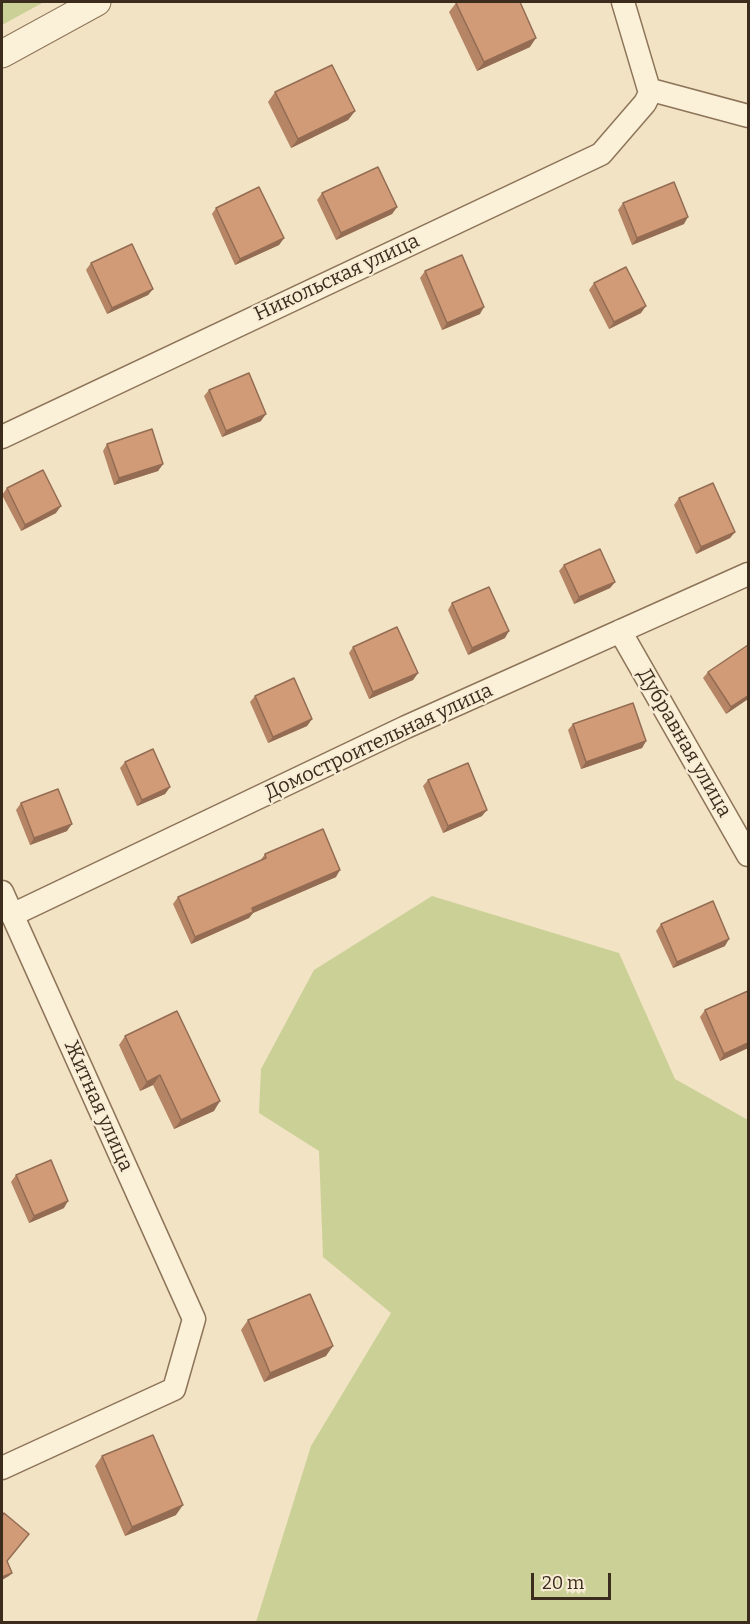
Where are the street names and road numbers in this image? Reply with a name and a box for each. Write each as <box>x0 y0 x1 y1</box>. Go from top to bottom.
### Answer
street label: Никольская улица <box>251 229 423 327</box>
street label: Дубравная улица <box>632 664 736 822</box>
street label: Домостроительная улица <box>261 679 497 805</box>
street label: Житная улица <box>58 1037 138 1175</box>

